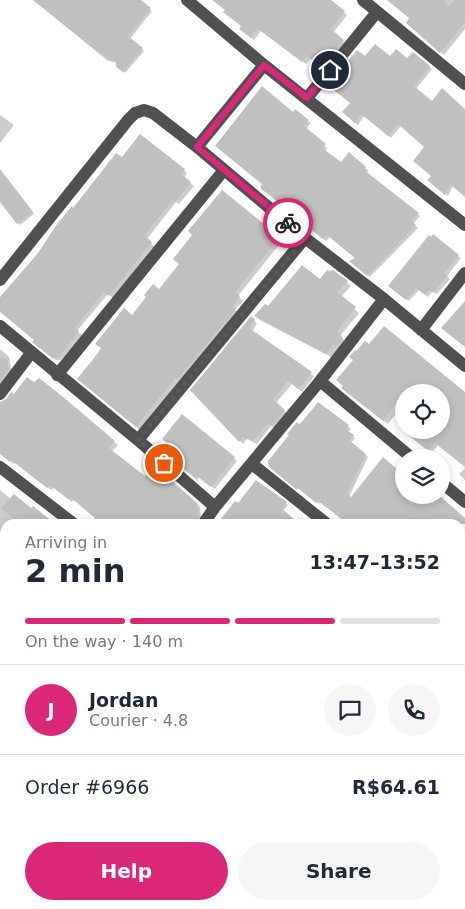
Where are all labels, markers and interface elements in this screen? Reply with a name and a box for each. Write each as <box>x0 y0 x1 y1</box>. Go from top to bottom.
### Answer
pin <box>309 49 351 91</box>
icon: home <box>316 56 344 84</box>
courier <box>263 198 313 248</box>
icon: bike <box>274 209 302 237</box>
map controls <box>395 384 450 504</box>
button: locate <box>395 384 450 439</box>
pin <box>143 442 185 484</box>
icon: bag <box>150 449 178 477</box>
button: layers <box>395 449 450 504</box>
text: Arriving in <box>25 533 107 552</box>
text: 13:47–13:52 <box>310 551 440 573</box>
text: 2 min <box>25 552 126 590</box>
text: On the way · 140 m <box>25 632 183 651</box>
button: chat <box>324 684 376 736</box>
button: phone <box>388 684 440 736</box>
text: Jordan <box>89 689 158 711</box>
text: J <box>47 699 55 721</box>
text: Courier · 4.8 <box>89 711 188 730</box>
text: Order #6966 <box>25 776 149 798</box>
text: R$64.61 <box>352 776 440 798</box>
button: Help <box>25 842 228 900</box>
button: Share <box>238 842 440 900</box>

